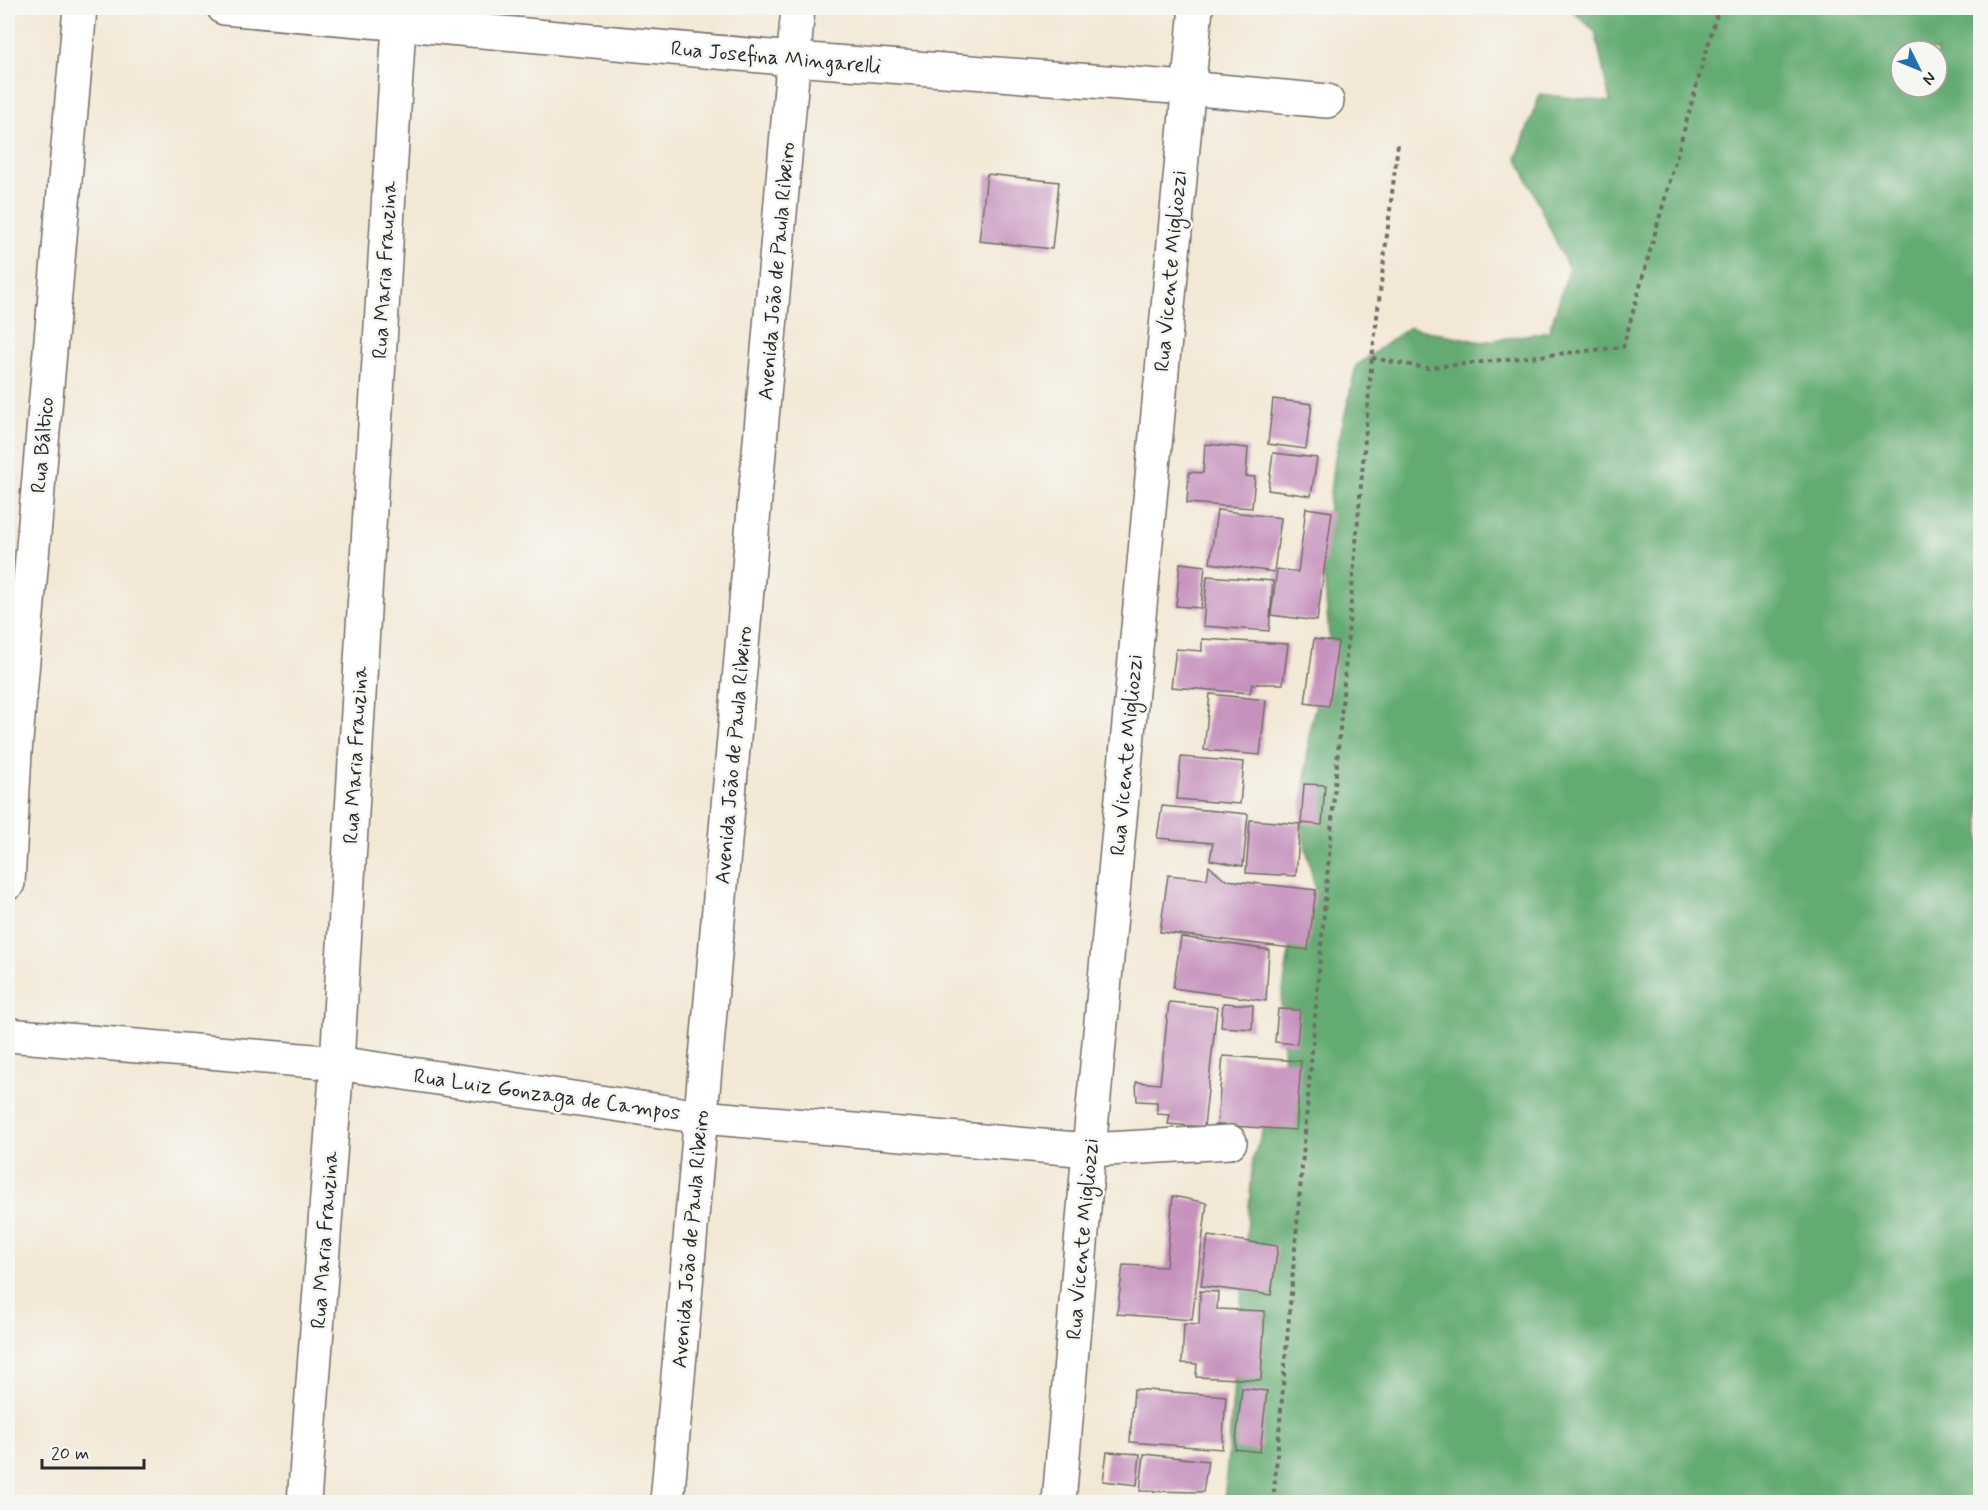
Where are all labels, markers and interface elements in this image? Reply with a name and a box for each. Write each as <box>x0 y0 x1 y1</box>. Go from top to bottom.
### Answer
street label: Rua Josefina Mingarelli <box>670 35 882 81</box>
north arrow <box>1889 39 1949 99</box>
text: N <box>1918 67 1940 89</box>
street label: Avenida João de Paula Ribeiro <box>752 141 802 401</box>
street label: Rua Vicente Migliozzi <box>1148 169 1195 373</box>
street label: Rua Maria Frauzina <box>366 180 404 360</box>
street label: Rua Báltico <box>25 396 61 494</box>
street label: Avenida João de Paula Ribeiro <box>709 625 759 885</box>
street label: Rua Vicente Migliozzi <box>1104 653 1151 857</box>
street label: Rua Maria Frauzina <box>337 665 375 845</box>
street label: Rua Luiz Gonzaga de Campos <box>412 1062 682 1129</box>
street label: Avenida João de Paula Ribeiro <box>666 1109 716 1369</box>
street label: Rua Vicente Migliozzi <box>1060 1137 1107 1341</box>
street label: Rua Maria Frauzina <box>305 1150 345 1330</box>
scale bar <box>42 1432 144 1470</box>
text: 20 m <box>51 1442 89 1466</box>

